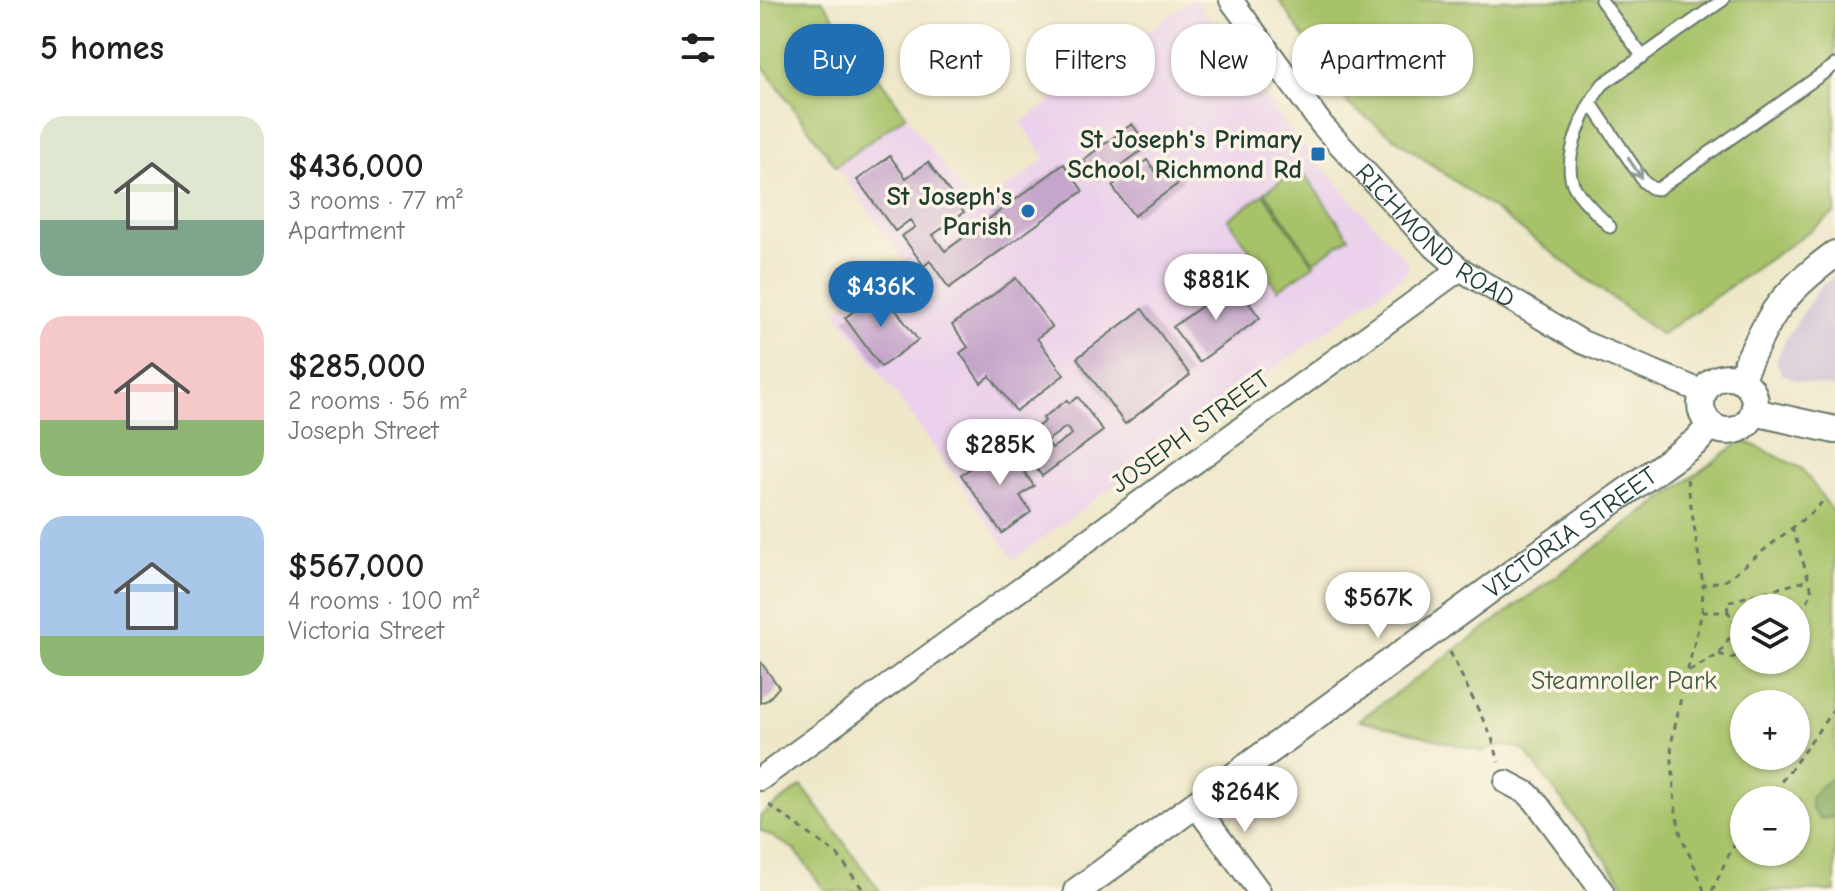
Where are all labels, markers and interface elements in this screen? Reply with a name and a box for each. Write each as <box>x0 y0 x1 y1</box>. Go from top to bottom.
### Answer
chip: Buy <box>784 24 884 96</box>
chip: Rent <box>900 24 1010 96</box>
chip: Filters <box>1026 24 1155 96</box>
chip: New <box>1171 24 1276 96</box>
chip: Apartment <box>1292 24 1473 96</box>
icon: filters <box>676 26 720 70</box>
text: 5 homes <box>40 28 164 68</box>
place label: St Joseph's Primary School, Richmond Rd <box>1067 125 1302 185</box>
marker: St Joseph's Primary School, Richmond Rd <box>1309 145 1327 163</box>
text: $436,000 <box>288 146 424 186</box>
icon: home <box>104 148 200 244</box>
one-way arrow <box>1627 156 1643 178</box>
street label: RICHMOND ROAD <box>1349 158 1520 314</box>
place label: St Joseph's Parish <box>887 182 1012 242</box>
text: 3 rooms · 77 m² <box>288 186 463 216</box>
marker: St Joseph's Parish <box>1019 202 1037 220</box>
text: Apartment <box>288 216 404 246</box>
pin: $881K <box>1160 254 1272 322</box>
pin: $436K <box>825 261 937 329</box>
text: $881K <box>1182 265 1250 295</box>
text: $436K <box>847 272 915 302</box>
text: $285,000 <box>288 346 426 386</box>
icon: home <box>104 348 200 444</box>
street label: JOSEPH STREET <box>1105 364 1276 499</box>
text: 2 rooms · 56 m² <box>288 386 467 416</box>
text: Joseph Street <box>288 416 439 446</box>
pin: $285K <box>944 419 1056 487</box>
text: $285K <box>965 430 1035 460</box>
street label: VICTORIA STREET <box>1478 460 1664 605</box>
text: $567,000 <box>288 546 424 586</box>
icon: home <box>104 548 200 644</box>
pin: $567K <box>1322 572 1434 640</box>
text: $567K <box>1343 583 1413 613</box>
text: 4 rooms · 100 m² <box>288 586 480 616</box>
map controls <box>1730 594 1810 866</box>
button: layers <box>1730 594 1810 674</box>
text: Victoria Street <box>288 616 444 646</box>
park label: Steamroller Park <box>1531 666 1717 696</box>
button: + <box>1730 690 1810 770</box>
pin: $264K <box>1189 766 1301 834</box>
text: $264K <box>1210 777 1280 807</box>
button: − <box>1730 786 1810 866</box>

